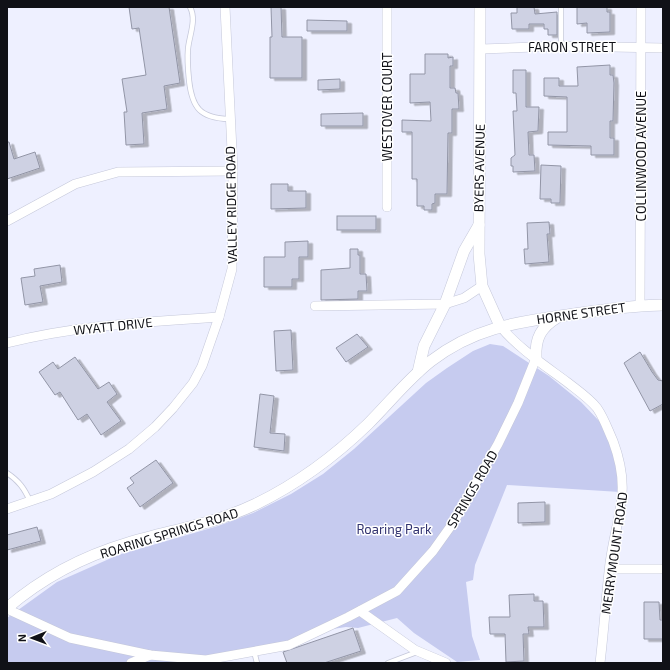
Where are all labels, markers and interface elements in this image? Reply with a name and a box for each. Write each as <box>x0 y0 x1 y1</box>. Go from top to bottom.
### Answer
street label: FARON STREET <box>528 39 617 55</box>
street label: WESTOVER COURT <box>379 52 395 162</box>
street label: COLLINWOOD AVENUE <box>633 91 649 221</box>
street label: BYERS AVENUE <box>470 124 488 212</box>
street label: VALLEY RIDGE ROAD <box>222 146 240 264</box>
street label: HORNE STREET <box>535 299 627 327</box>
street label: WYATT DRIVE <box>73 314 153 338</box>
street label: SPRINGS ROAD <box>443 447 501 531</box>
street label: MERRYMOUNT ROAD <box>597 491 631 615</box>
street label: ROARING SPRINGS ROAD <box>98 504 240 562</box>
park label: Roaring Park <box>356 521 432 537</box>
north arrow <box>12 618 52 658</box>
text: N <box>15 634 28 642</box>

